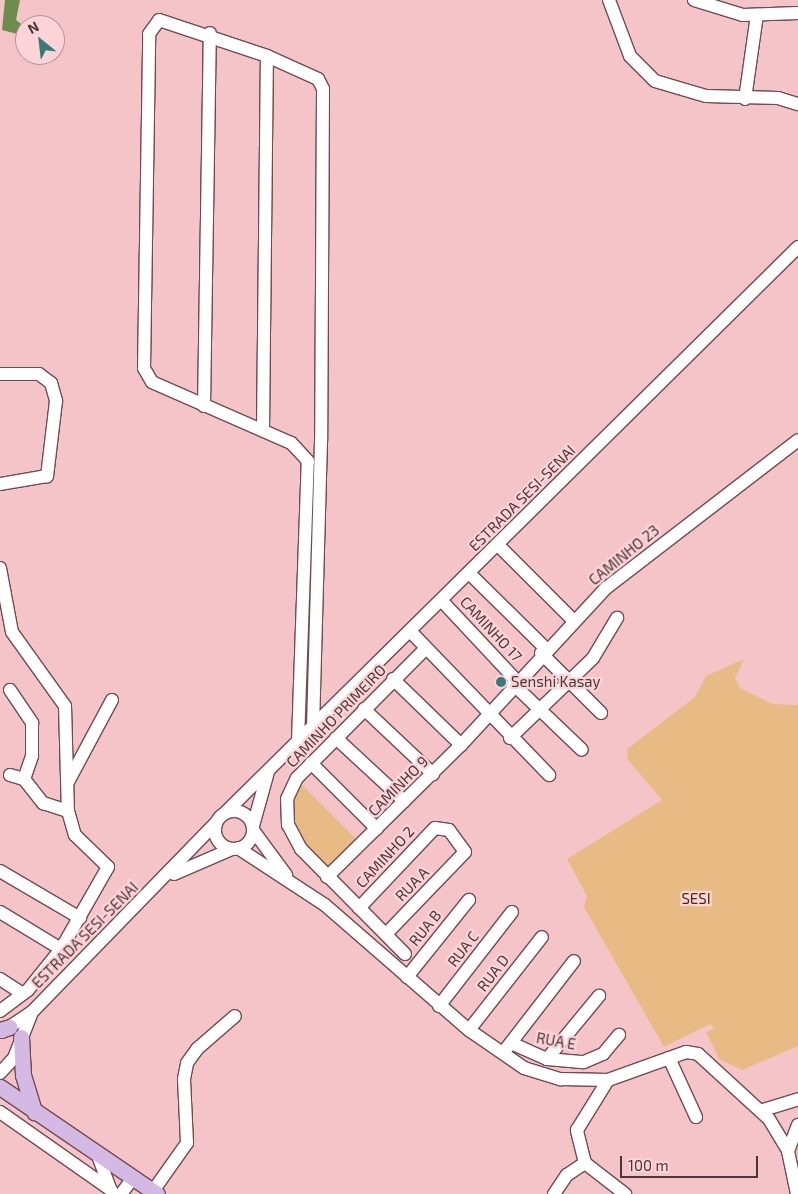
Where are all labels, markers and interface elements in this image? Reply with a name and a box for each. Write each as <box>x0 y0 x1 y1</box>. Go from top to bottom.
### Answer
north arrow <box>15 15 65 65</box>
text: N <box>24 17 42 37</box>
street label: ESTRADA SESI-SENAI <box>465 441 579 555</box>
street label: CAMINHO 23 <box>585 521 663 589</box>
street label: CAMINHO 17 <box>456 593 526 665</box>
street label: CAMINHO PRIMEIRO <box>282 661 390 771</box>
place label: Senshi Kasay <box>511 673 600 691</box>
marker: Senshi Kasay <box>495 676 507 688</box>
street label: CAMINHO 9 <box>364 752 432 820</box>
street label: CAMINHO 2 <box>352 823 418 891</box>
street label: RUA A <box>391 863 433 905</box>
street label: ESTRADA SESI-SENAI <box>28 878 142 992</box>
park label: SESI <box>681 890 711 908</box>
street label: RUA B <box>405 906 445 950</box>
street label: RUA C <box>443 928 483 970</box>
street label: RUA D <box>473 951 513 995</box>
street label: RUA E <box>535 1029 577 1053</box>
scale bar <box>623 1146 760 1178</box>
text: 100 m <box>628 1156 669 1174</box>

